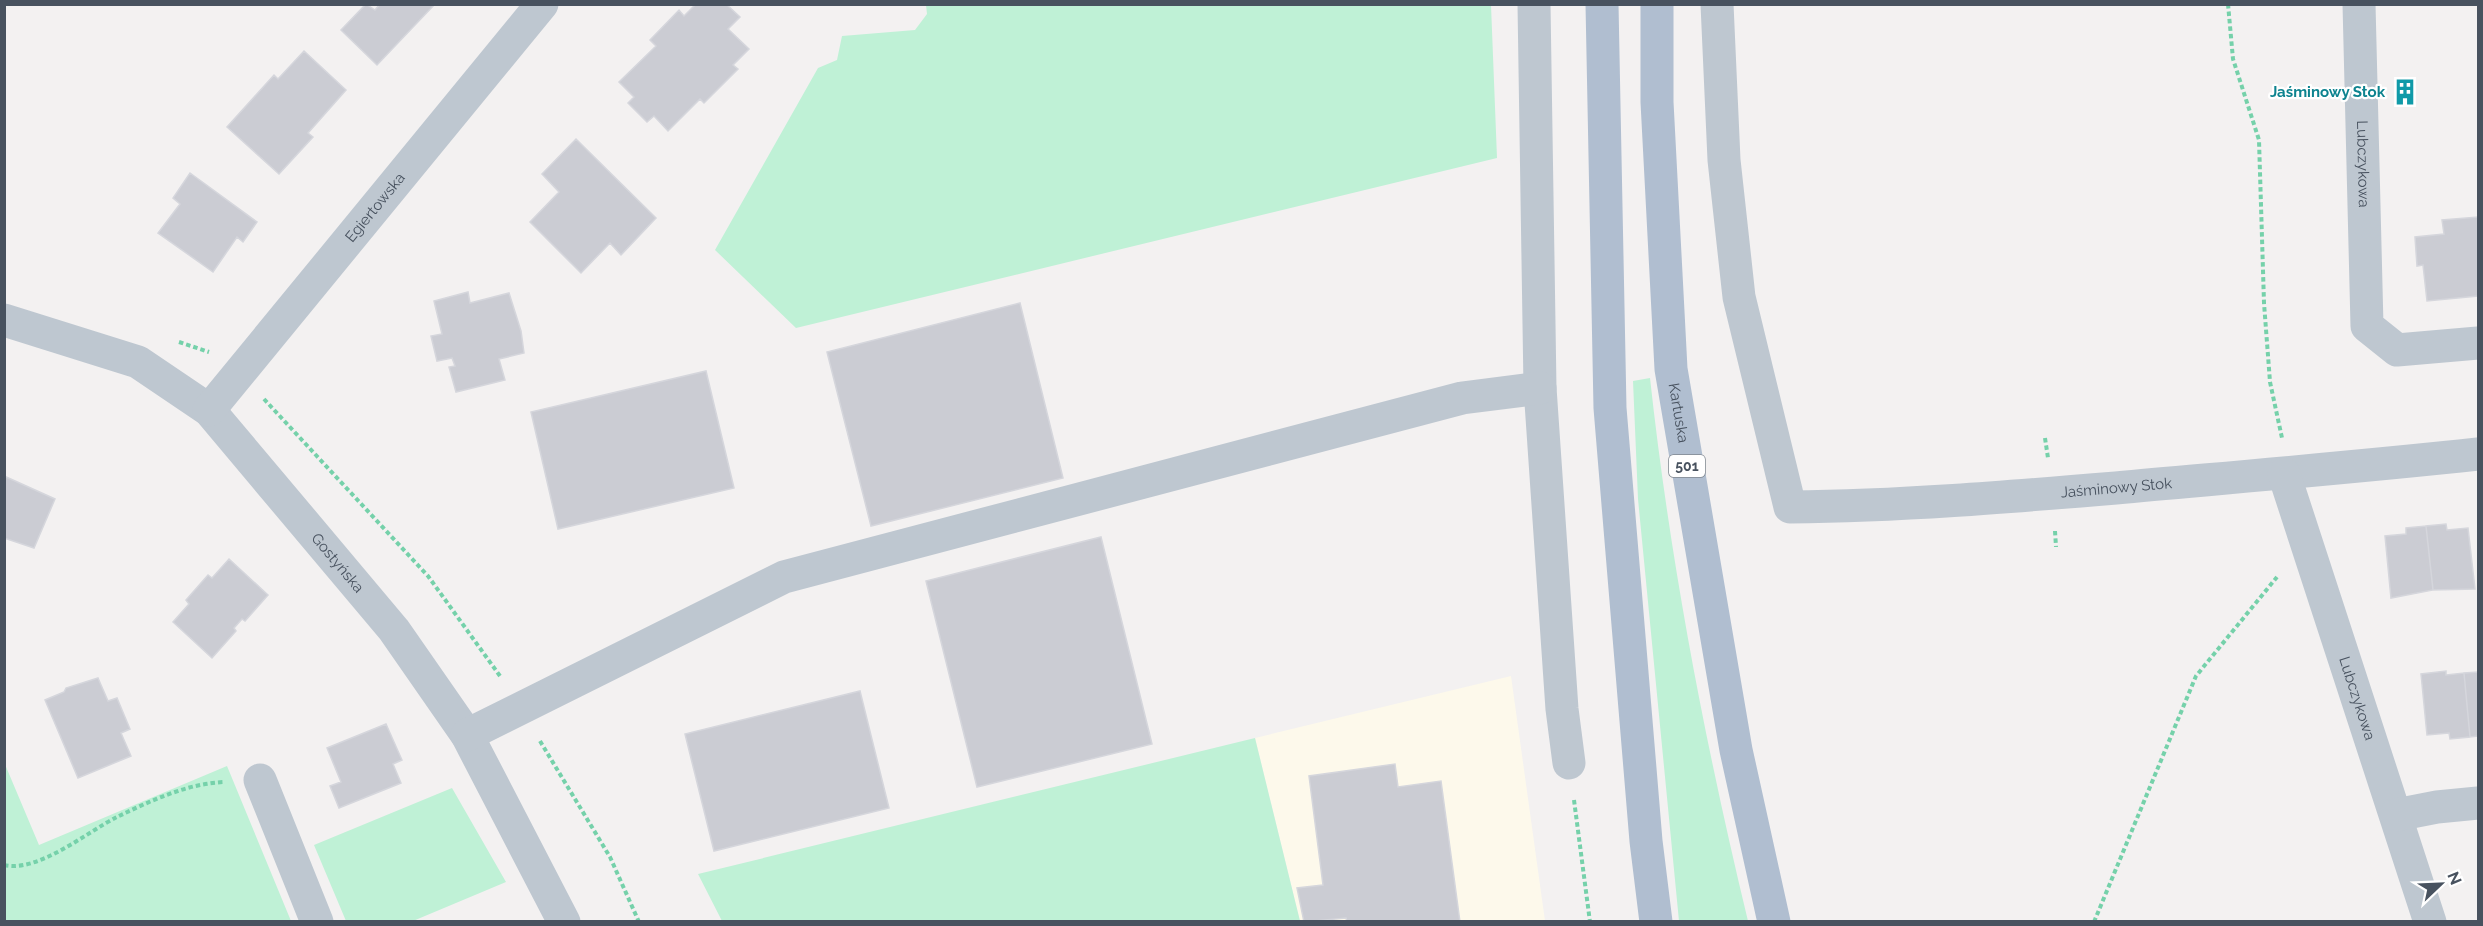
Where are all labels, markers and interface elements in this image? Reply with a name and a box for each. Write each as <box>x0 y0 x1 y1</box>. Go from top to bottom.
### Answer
building icon: Jaśminowy Stok <box>2390 77 2420 107</box>
place label: Jaśminowy Stok <box>2270 83 2386 101</box>
street label: Lubczykowa <box>2353 120 2373 208</box>
street label: Egiertowska <box>341 169 409 246</box>
street label: Kartuska <box>1665 382 1692 444</box>
road number: 501 <box>1669 455 1705 477</box>
street label: Jaśminowy Stok <box>2060 474 2173 502</box>
street label: Gostyńska <box>308 530 368 596</box>
street label: Lubczykowa <box>2335 654 2379 743</box>
north arrow <box>2411 854 2471 914</box>
text: N <box>2443 869 2465 888</box>

